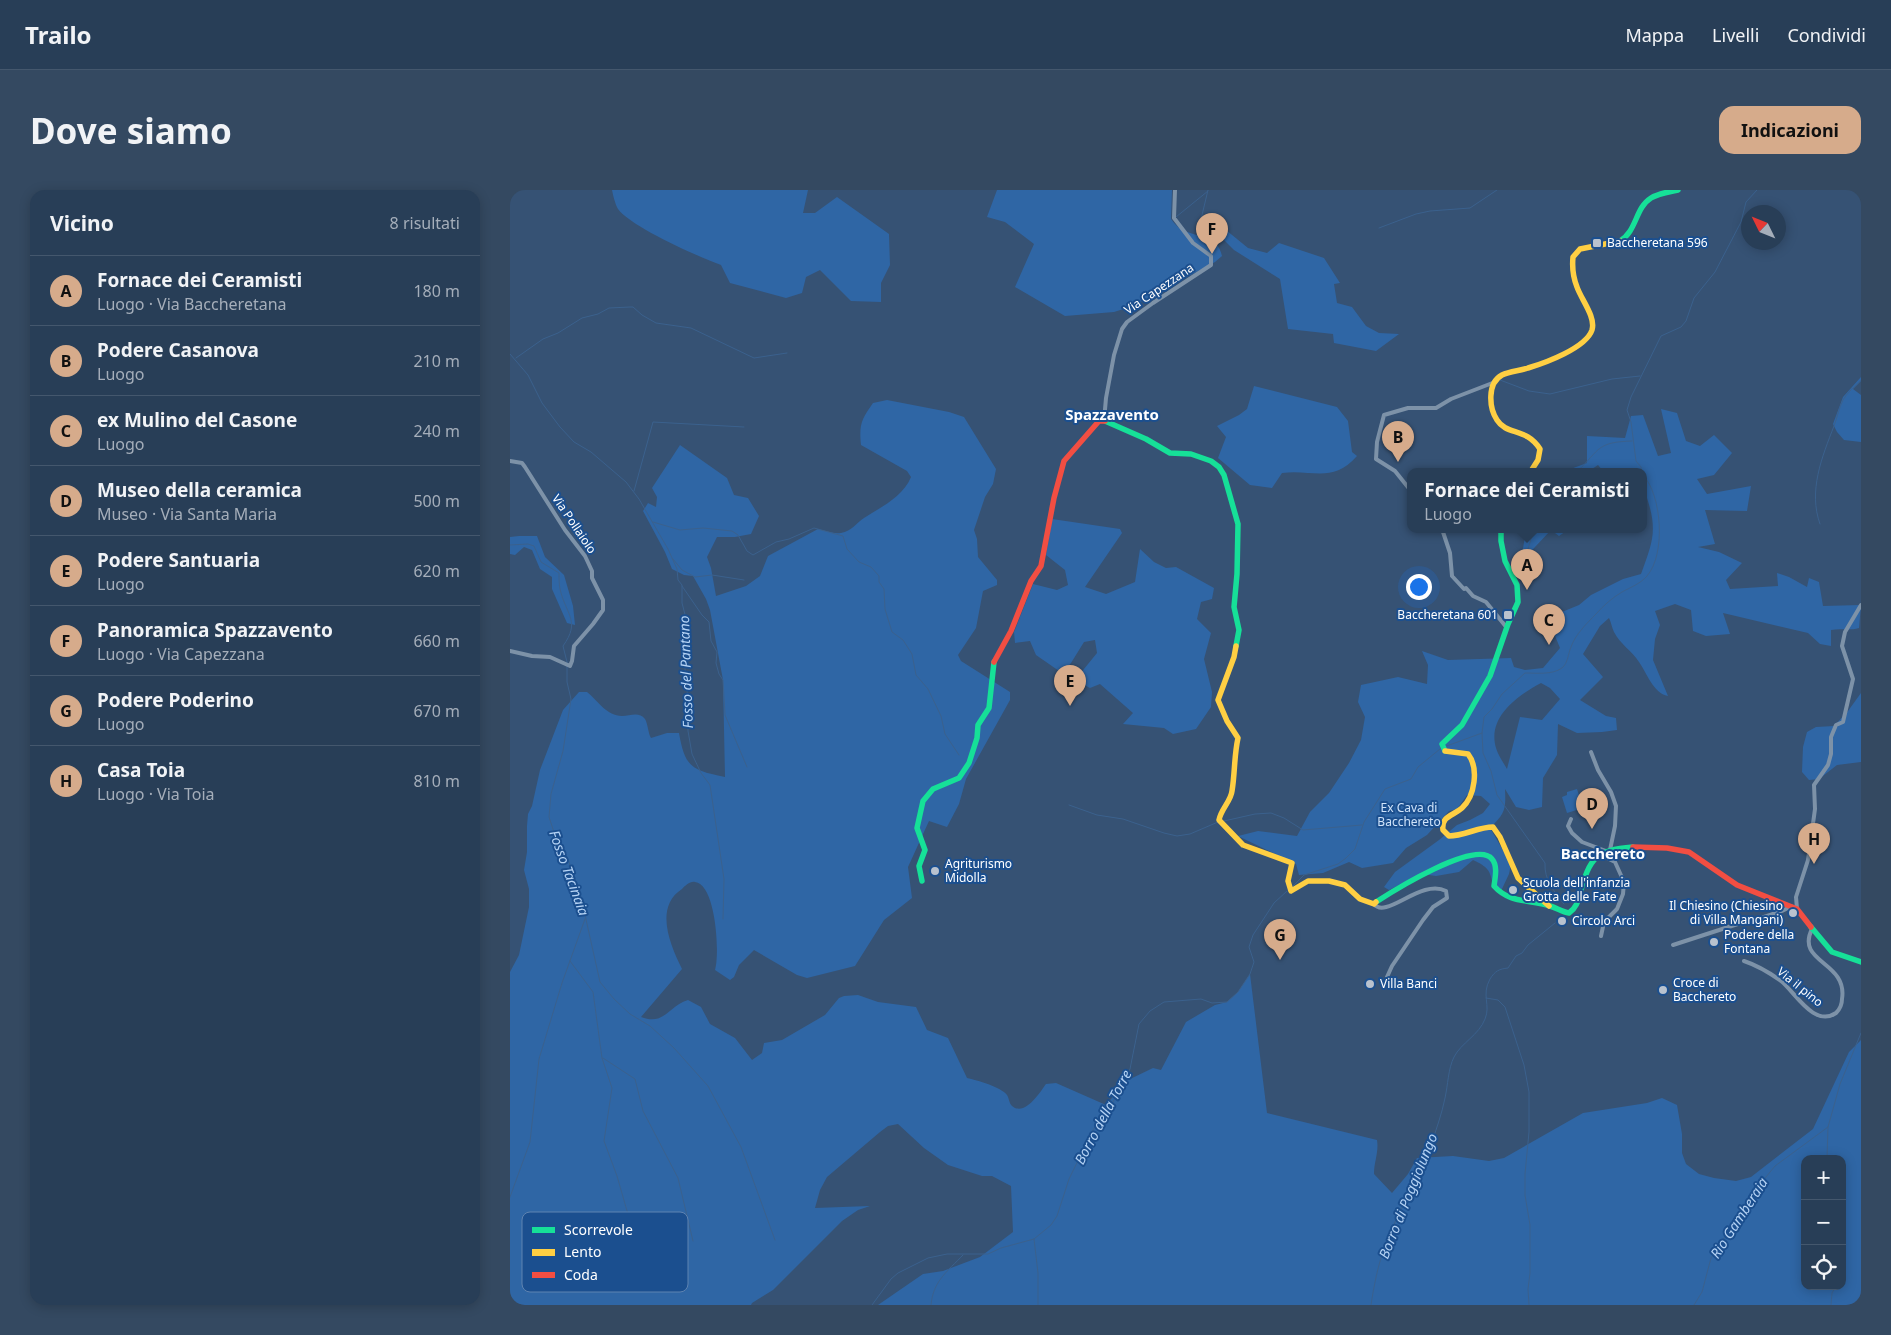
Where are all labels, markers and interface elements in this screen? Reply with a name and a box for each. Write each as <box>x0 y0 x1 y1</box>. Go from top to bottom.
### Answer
text: Trailo <box>25 18 92 51</box>
text: Mappa <box>1625 23 1684 47</box>
text: Livelli <box>1712 23 1759 47</box>
text: Condividi <box>1787 23 1866 47</box>
button: Indicazioni <box>1719 106 1861 154</box>
text: Dove siamo <box>30 107 232 154</box>
north arrow <box>1741 205 1786 250</box>
text: Vicino <box>50 209 114 237</box>
text: 8 risultati <box>390 212 460 234</box>
pin: F <box>1196 213 1228 254</box>
place label: Baccheretana 596 <box>1607 234 1708 251</box>
marker: Baccheretana 596 <box>1591 237 1603 249</box>
street label: Via Capezzana <box>1121 259 1197 318</box>
text: Fornace dei Ceramisti <box>97 267 302 293</box>
text: A <box>60 280 72 302</box>
text: 180 m <box>413 280 460 302</box>
text: Luogo · Via Baccheretana <box>97 293 287 315</box>
text: Podere Casanova <box>97 337 259 363</box>
text: B <box>61 350 71 372</box>
text: 210 m <box>413 350 460 372</box>
text: Luogo <box>97 363 144 385</box>
district label: Spazzavento <box>1065 404 1159 424</box>
text: ex Mulino del Casone <box>97 407 297 433</box>
text: C <box>61 420 71 442</box>
text: 240 m <box>413 420 460 442</box>
pin: B <box>1382 421 1414 462</box>
text: Luogo <box>97 433 144 455</box>
popup <box>1407 468 1647 533</box>
text: Museo della ceramica <box>97 477 302 503</box>
text: Fornace dei Ceramisti <box>1424 477 1630 503</box>
text: D <box>60 490 72 512</box>
text: 500 m <box>413 490 460 512</box>
street label: Via Pollaiolo <box>548 491 601 557</box>
text: Museo · Via Santa Maria <box>97 503 277 525</box>
text: Luogo <box>1424 503 1472 525</box>
text: Podere Santuaria <box>97 547 260 573</box>
pin: A <box>1511 549 1543 590</box>
text: E <box>62 560 70 582</box>
text: 620 m <box>413 560 460 582</box>
text: Luogo <box>97 573 144 595</box>
your location <box>1406 574 1432 600</box>
pin: C <box>1533 604 1565 645</box>
place label: Baccheretana 601 <box>1397 606 1498 623</box>
marker: Baccheretana 601 <box>1502 609 1514 621</box>
water label: Fosso del Pantano <box>674 615 697 729</box>
text: Panoramica Spazzavento <box>97 617 333 643</box>
text: F <box>62 630 70 652</box>
text: 660 m <box>413 630 460 652</box>
text: Luogo · Via Capezzana <box>97 643 265 665</box>
pin: E <box>1054 665 1086 706</box>
text: Podere Poderino <box>97 687 254 713</box>
text: G <box>60 700 72 722</box>
text: 670 m <box>413 700 460 722</box>
text: Luogo <box>97 713 144 735</box>
text: Casa Toia <box>97 757 185 783</box>
text: H <box>60 770 72 792</box>
text: 810 m <box>413 770 460 792</box>
text: Luogo · Via Toia <box>97 783 215 805</box>
pin: D <box>1576 788 1608 829</box>
park label: Ex Cava di Bacchereto <box>1377 799 1441 830</box>
pin: H <box>1798 823 1830 864</box>
water label: Fosso Tacinaia <box>545 827 594 918</box>
district label: Bacchereto <box>1561 843 1645 863</box>
place label: Agriturismo Midolla <box>945 855 1012 886</box>
marker: Agriturismo Midolla <box>929 865 941 877</box>
place label: Scuola dell'infanzia Grotta delle Fate <box>1523 874 1630 905</box>
marker: Scuola dell'infanzia Grotta delle Fate <box>1507 884 1519 896</box>
place label: Il Chiesino (Chiesino di Villa Mangani) <box>1669 897 1783 928</box>
marker: Il Chiesino (Chiesino di Villa Mangani) <box>1787 907 1799 919</box>
place label: Circolo Arci <box>1572 912 1635 929</box>
marker: Circolo Arci <box>1556 915 1568 927</box>
pin: G <box>1264 919 1296 960</box>
place label: Podere della Fontana <box>1724 926 1794 957</box>
marker: Podere della Fontana <box>1708 936 1720 948</box>
street label: Via il pino <box>1774 963 1827 1010</box>
place label: Croce di Bacchereto <box>1673 974 1736 1005</box>
place label: Villa Banci <box>1380 975 1437 992</box>
marker: Villa Banci <box>1364 978 1376 990</box>
marker: Croce di Bacchereto <box>1657 984 1669 996</box>
water label: Borro della Torre <box>1070 1066 1135 1167</box>
water label: Borro di Poggiolungo <box>1374 1130 1441 1261</box>
map controls <box>1801 1155 1846 1290</box>
button: + <box>1801 1155 1846 1200</box>
water label: Rio Gamberaia <box>1705 1174 1772 1262</box>
button: − <box>1801 1200 1846 1245</box>
legend <box>522 1212 688 1292</box>
text: Scorrevole <box>564 1220 633 1239</box>
text: Lento <box>564 1242 601 1261</box>
button: locate <box>1801 1245 1846 1290</box>
text: Coda <box>564 1265 598 1284</box>

